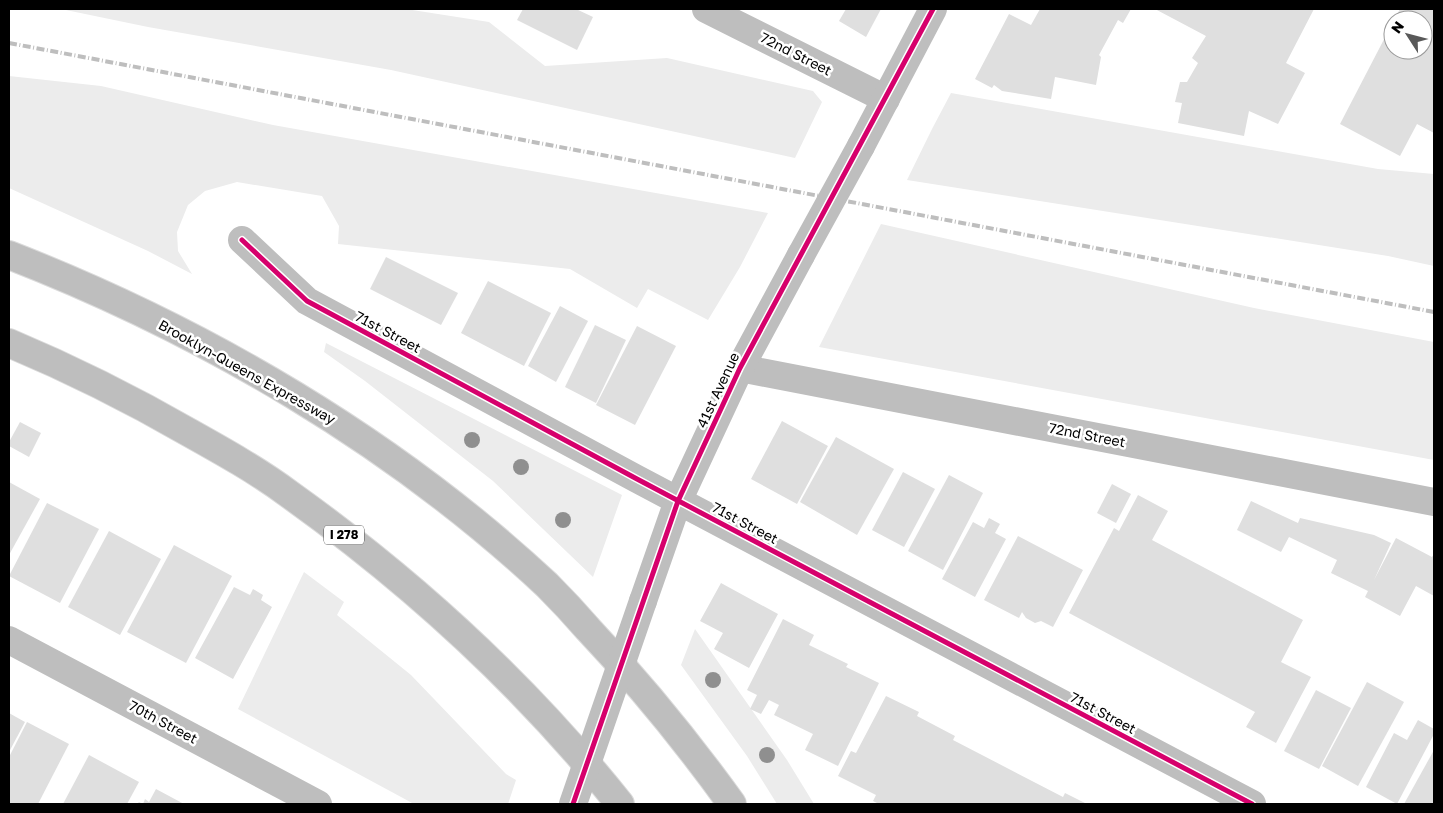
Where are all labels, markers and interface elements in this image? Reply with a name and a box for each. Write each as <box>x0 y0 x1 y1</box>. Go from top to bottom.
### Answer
north arrow <box>1383 10 1433 60</box>
text: N <box>1387 18 1407 36</box>
street label: 72nd Street <box>758 28 835 79</box>
street label: 71st Street <box>352 307 424 356</box>
street label: Brooklyn-Queens Expressway <box>156 316 339 427</box>
street label: 41st Avenue <box>693 349 742 430</box>
street label: 72nd Street <box>1047 419 1127 450</box>
street label: 71st Street <box>709 498 781 547</box>
road number: I 278 <box>324 526 364 544</box>
street label: 71st Street <box>1067 688 1139 737</box>
street label: 70th Street <box>126 696 200 747</box>

